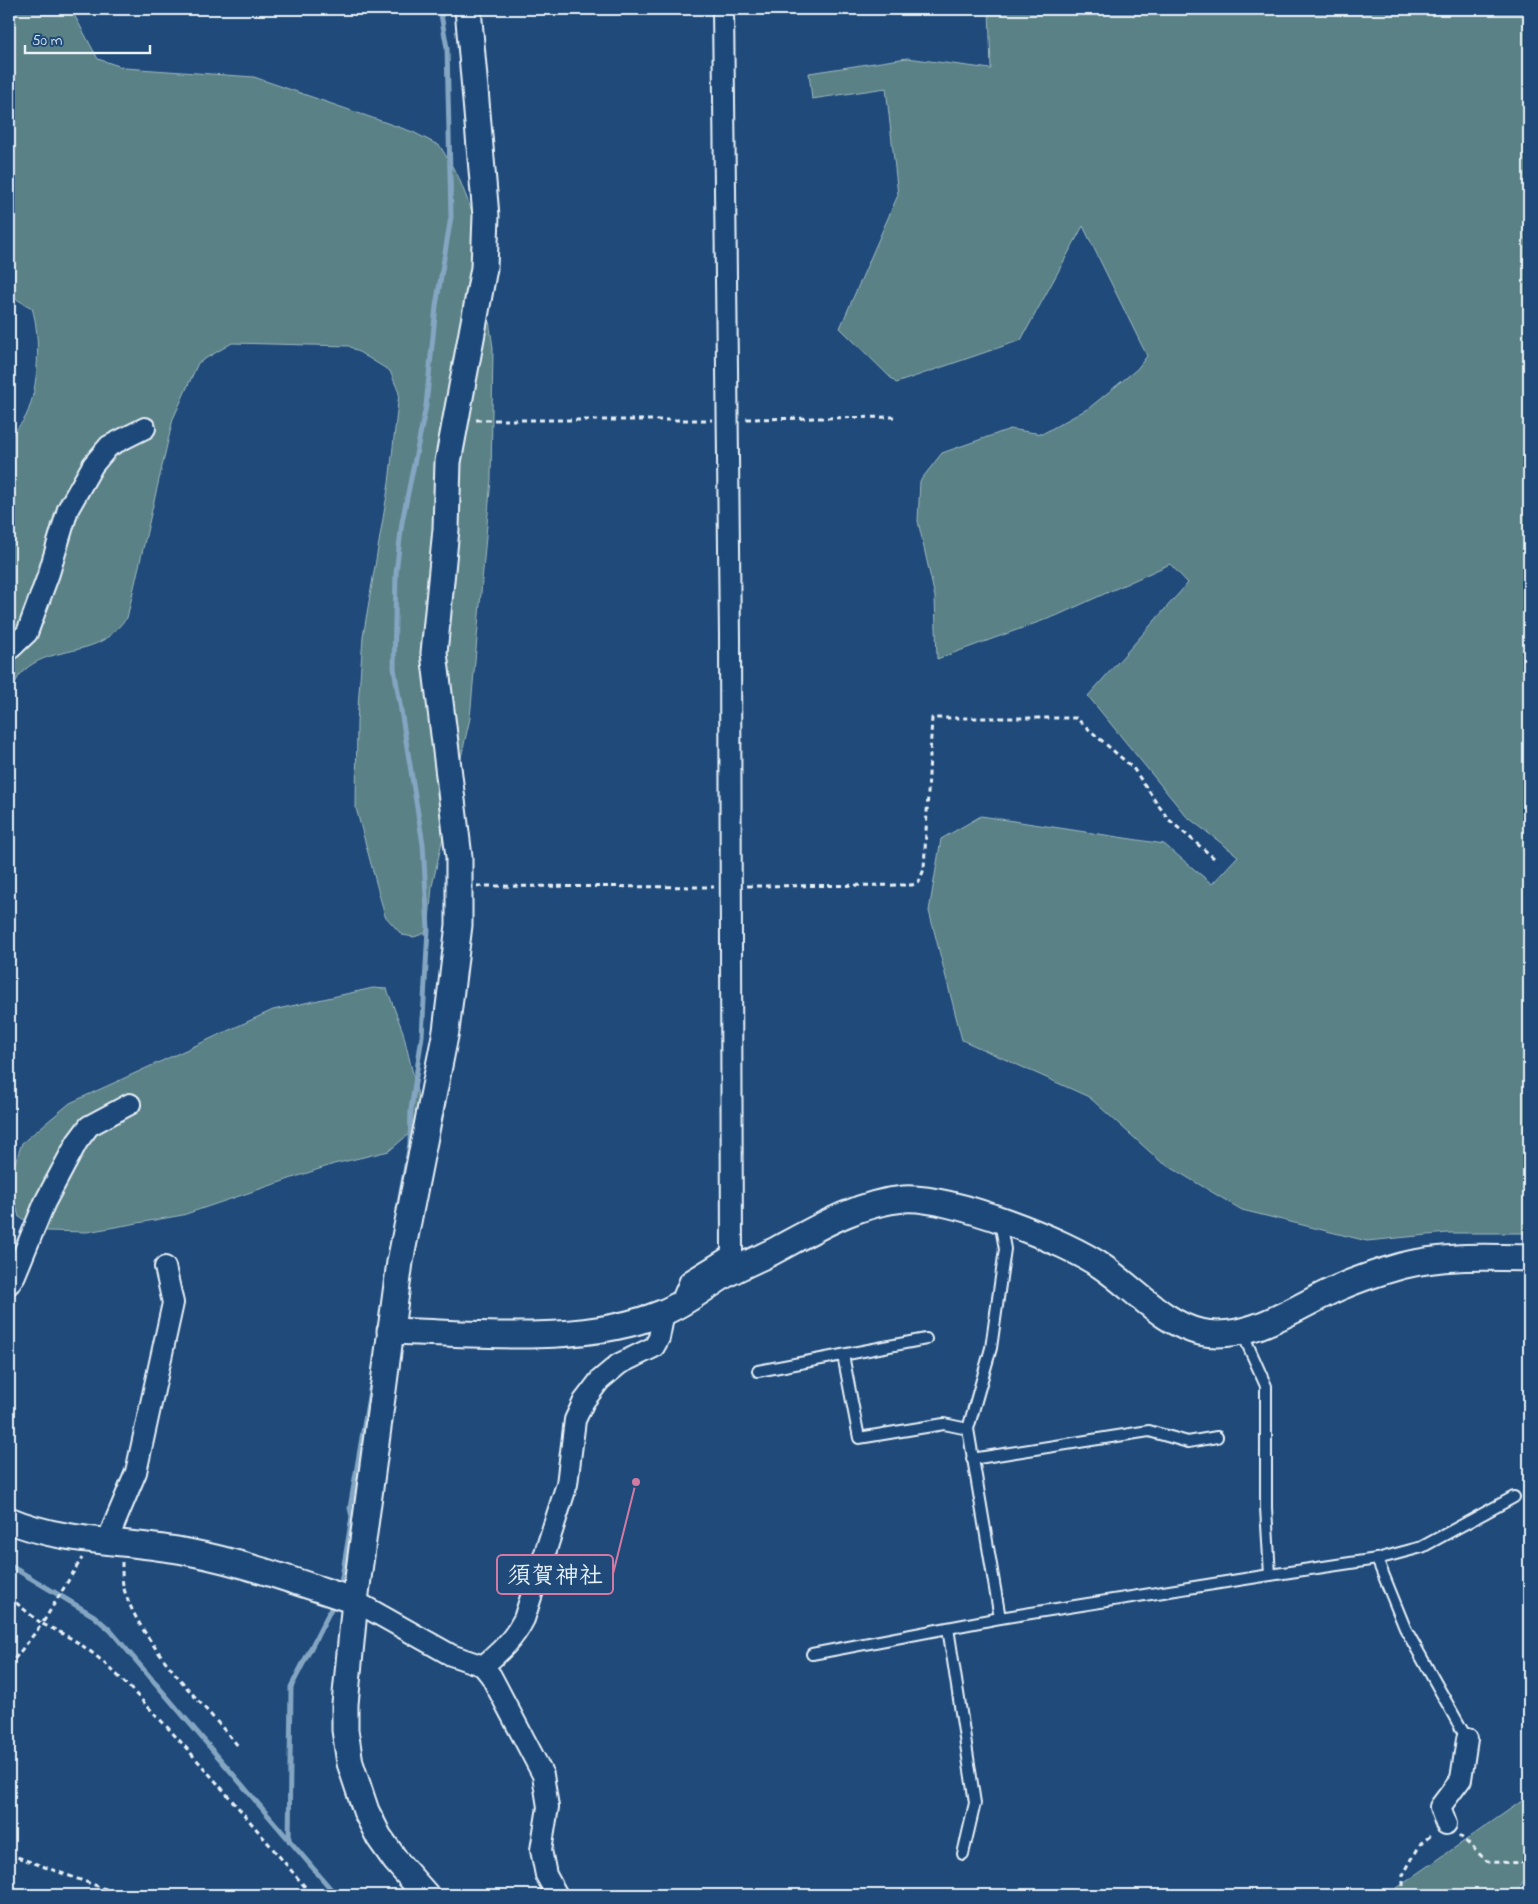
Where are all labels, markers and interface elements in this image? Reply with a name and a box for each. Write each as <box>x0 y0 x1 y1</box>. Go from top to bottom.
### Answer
scale bar <box>25 22 150 54</box>
text: 50 m <box>32 30 63 52</box>
callout: 須賀神社 <box>497 1555 613 1594</box>
text: 須賀神社 <box>507 1560 603 1595</box>

